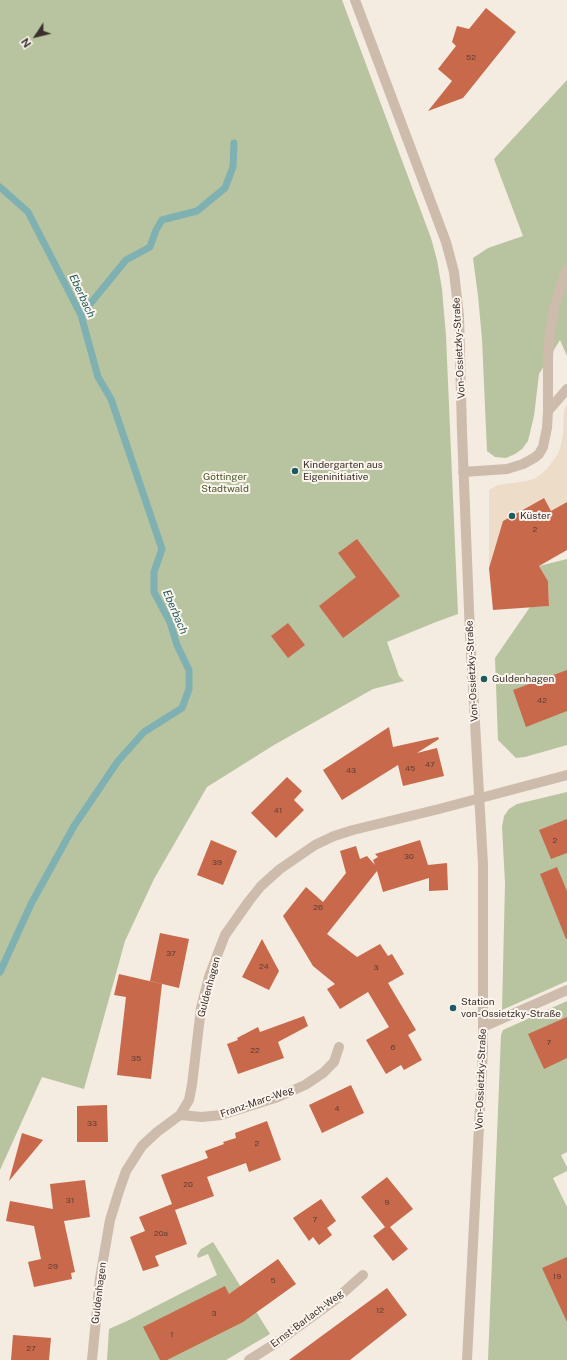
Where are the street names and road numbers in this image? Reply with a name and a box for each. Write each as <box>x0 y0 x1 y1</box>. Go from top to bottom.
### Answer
street label: Von-Ossietzky-Straße <box>450 297 468 399</box>
street label: Von-Ossietzky-Straße <box>463 620 481 722</box>
street label: Guldenhagen <box>195 955 223 1019</box>
street label: Von-Ossietzky-Straße <box>473 1028 489 1130</box>
street label: Franz-Marc-Weg <box>219 1084 295 1120</box>
street label: Guldenhagen <box>89 1261 109 1325</box>
street label: Ernst-Barlach-Weg <box>268 1288 346 1350</box>

